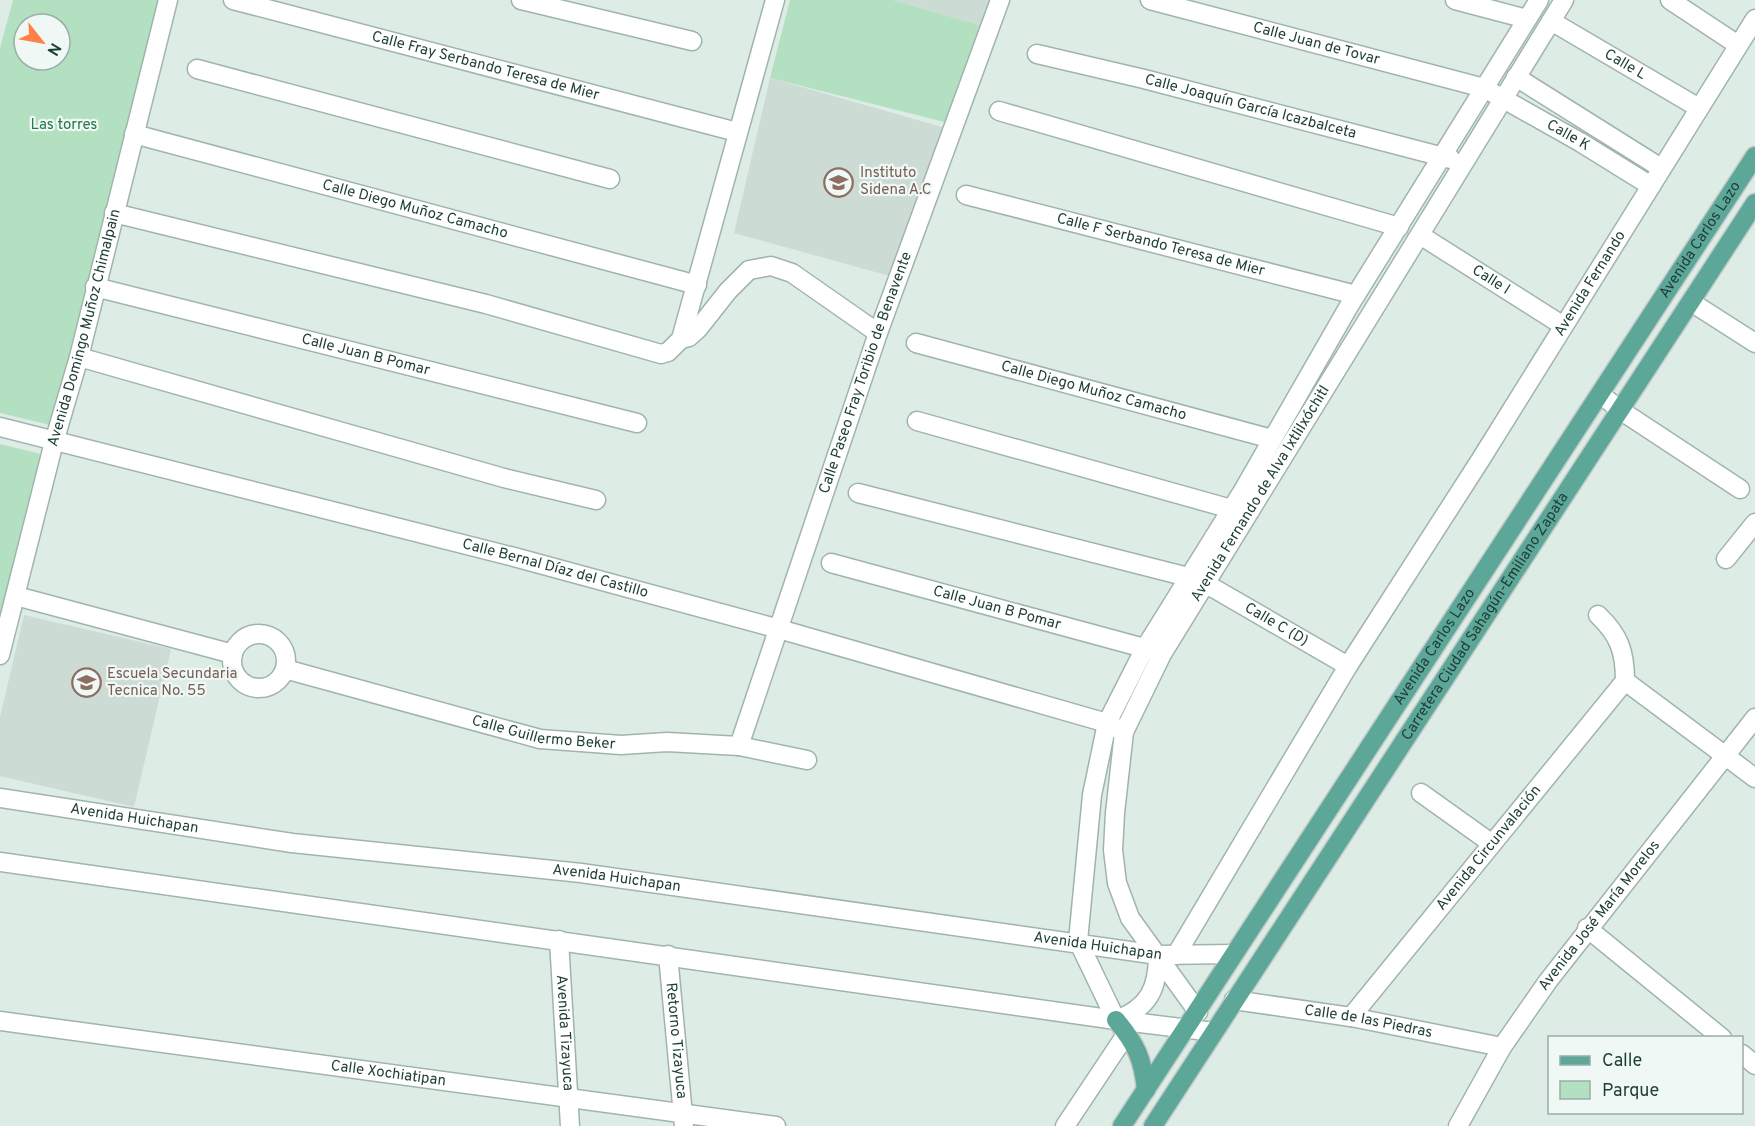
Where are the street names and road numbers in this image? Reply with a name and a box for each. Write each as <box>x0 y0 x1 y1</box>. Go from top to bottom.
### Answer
street label: Calle Juan de Tovar <box>1251 18 1382 70</box>
street label: Calle Fray Serbando Teresa de Mier <box>370 27 601 105</box>
street label: Calle L <box>1601 45 1650 84</box>
street label: Calle Joaquín García Icazbalceta <box>1143 70 1358 143</box>
street label: Calle K <box>1543 116 1594 155</box>
street label: Calle Diego Muñoz Camacho <box>320 175 510 243</box>
street label: Avenida Carlos Lazo <box>1655 178 1745 302</box>
street label: Avenida Domingo Muñoz Chimalpain <box>44 207 125 449</box>
street label: Calle F Serbando Teresa de Mier <box>1055 209 1267 281</box>
street label: Avenida Fernando <box>1550 227 1630 340</box>
street label: Calle Paseo Fray Toribio de Benavente <box>815 249 916 496</box>
street label: Calle I <box>1468 261 1513 299</box>
street label: Calle Juan B Pomar <box>299 330 432 380</box>
street label: Calle Diego Muñoz Camacho <box>999 357 1189 425</box>
street label: Avenida Fernando de Alva Ixtlilxóchitl <box>1187 382 1334 605</box>
street label: Carretera Ciudad Sahagún-Emiliano Zapata <box>1397 489 1573 744</box>
street label: Calle Bernal Díaz del Castillo <box>460 535 650 603</box>
street label: Calle Juan B Pomar <box>931 582 1063 635</box>
street label: Avenida Carlos Lazo <box>1390 585 1480 709</box>
street label: Calle C (D) <box>1241 599 1312 651</box>
street label: Calle Guillermo Beker <box>470 711 616 754</box>
street label: Avenida Circunvalación <box>1432 782 1546 915</box>
street label: Avenida Huichapan <box>69 799 200 838</box>
street label: Avenida José María Morelos <box>1534 837 1664 995</box>
street label: Avenida Huichapan <box>551 861 682 897</box>
street label: Avenida Huichapan <box>1032 928 1163 965</box>
street label: Avenida Tizayuca <box>552 974 577 1091</box>
street label: Retorno Tizayuca <box>661 982 691 1100</box>
street label: Calle de las Piedras <box>1303 1001 1434 1042</box>
street label: Calle Xochiatipan <box>330 1056 447 1091</box>

